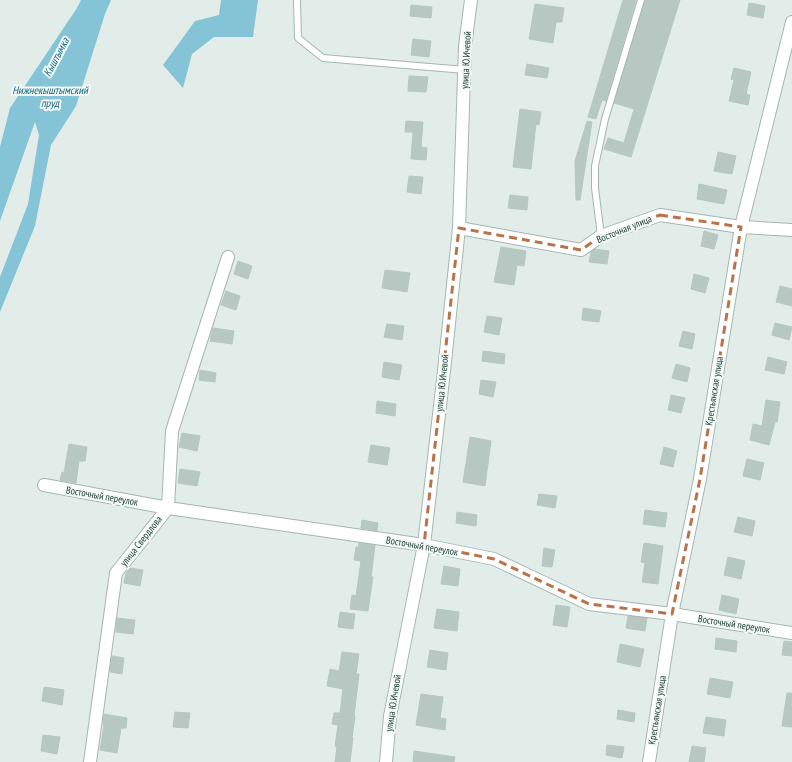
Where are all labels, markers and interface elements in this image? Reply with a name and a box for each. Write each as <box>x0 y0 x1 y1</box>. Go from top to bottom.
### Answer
street label: улица Ю.Ичевой <box>458 31 474 89</box>
water label: Кыштымка <box>40 35 72 79</box>
water label: Нижнекыштымский пруд <box>12 83 89 110</box>
street label: Восточная улица <box>594 212 654 246</box>
street label: улица Ю.Ичевой <box>433 354 451 412</box>
street label: Крестьянская улица <box>702 355 726 427</box>
street label: Восточный переулок <box>65 483 139 509</box>
street label: улица Свердлова <box>117 513 165 569</box>
street label: Восточный переулок <box>385 533 459 559</box>
street label: Восточный переулок <box>697 612 771 636</box>
street label: улица Ю.Ичевой <box>382 674 404 732</box>
street label: Крестьянская улица <box>645 674 669 746</box>

